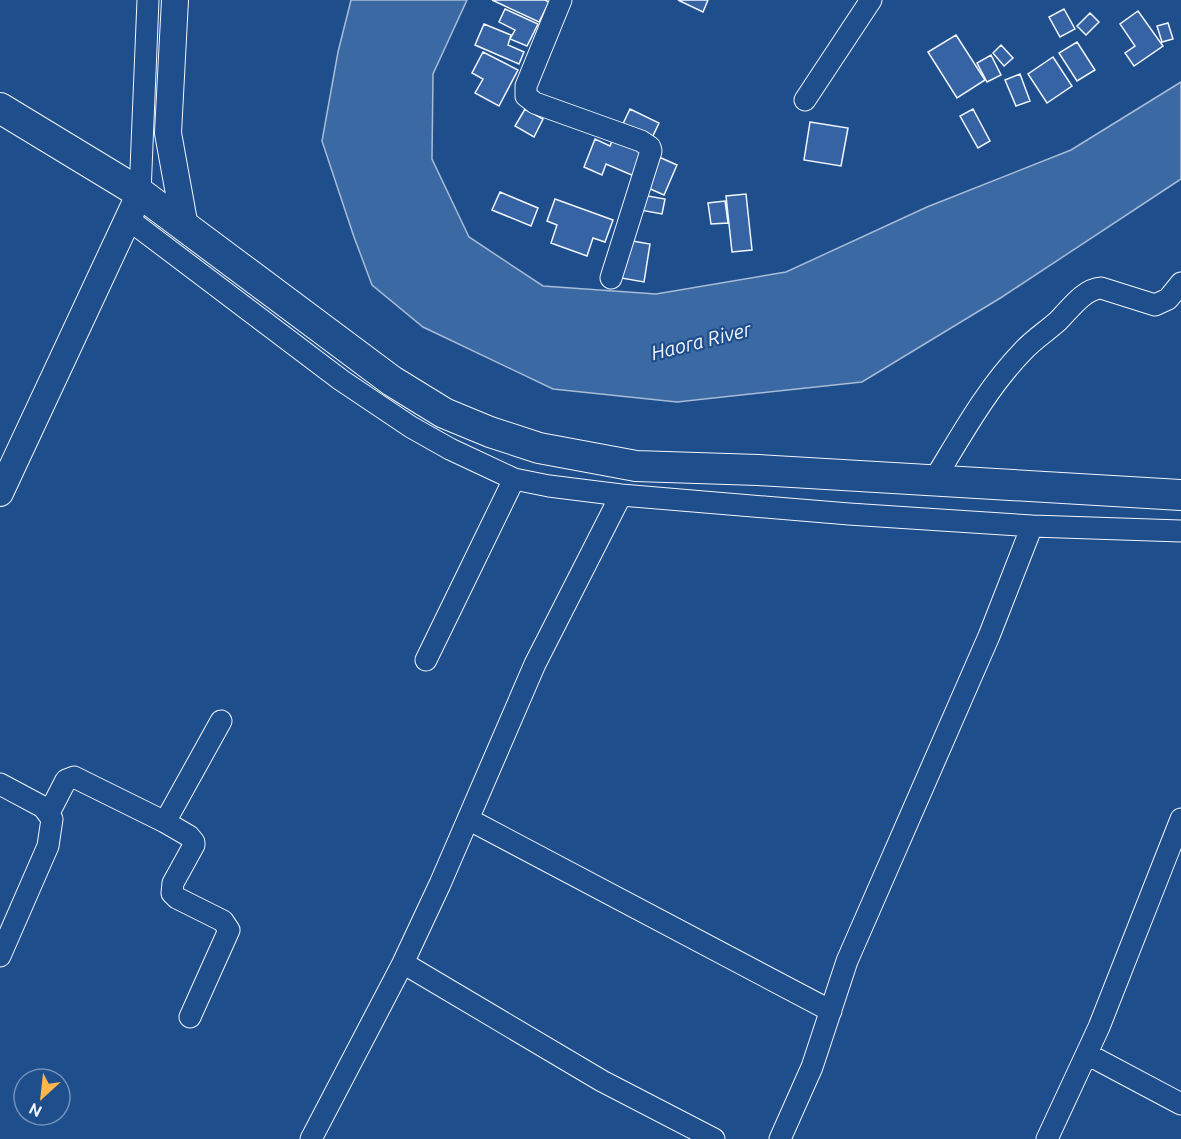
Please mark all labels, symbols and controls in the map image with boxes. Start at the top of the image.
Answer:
water label: Haora River [648,317,755,364]
north arrow [12,1067,72,1127]
text: N [26,1100,45,1121]

